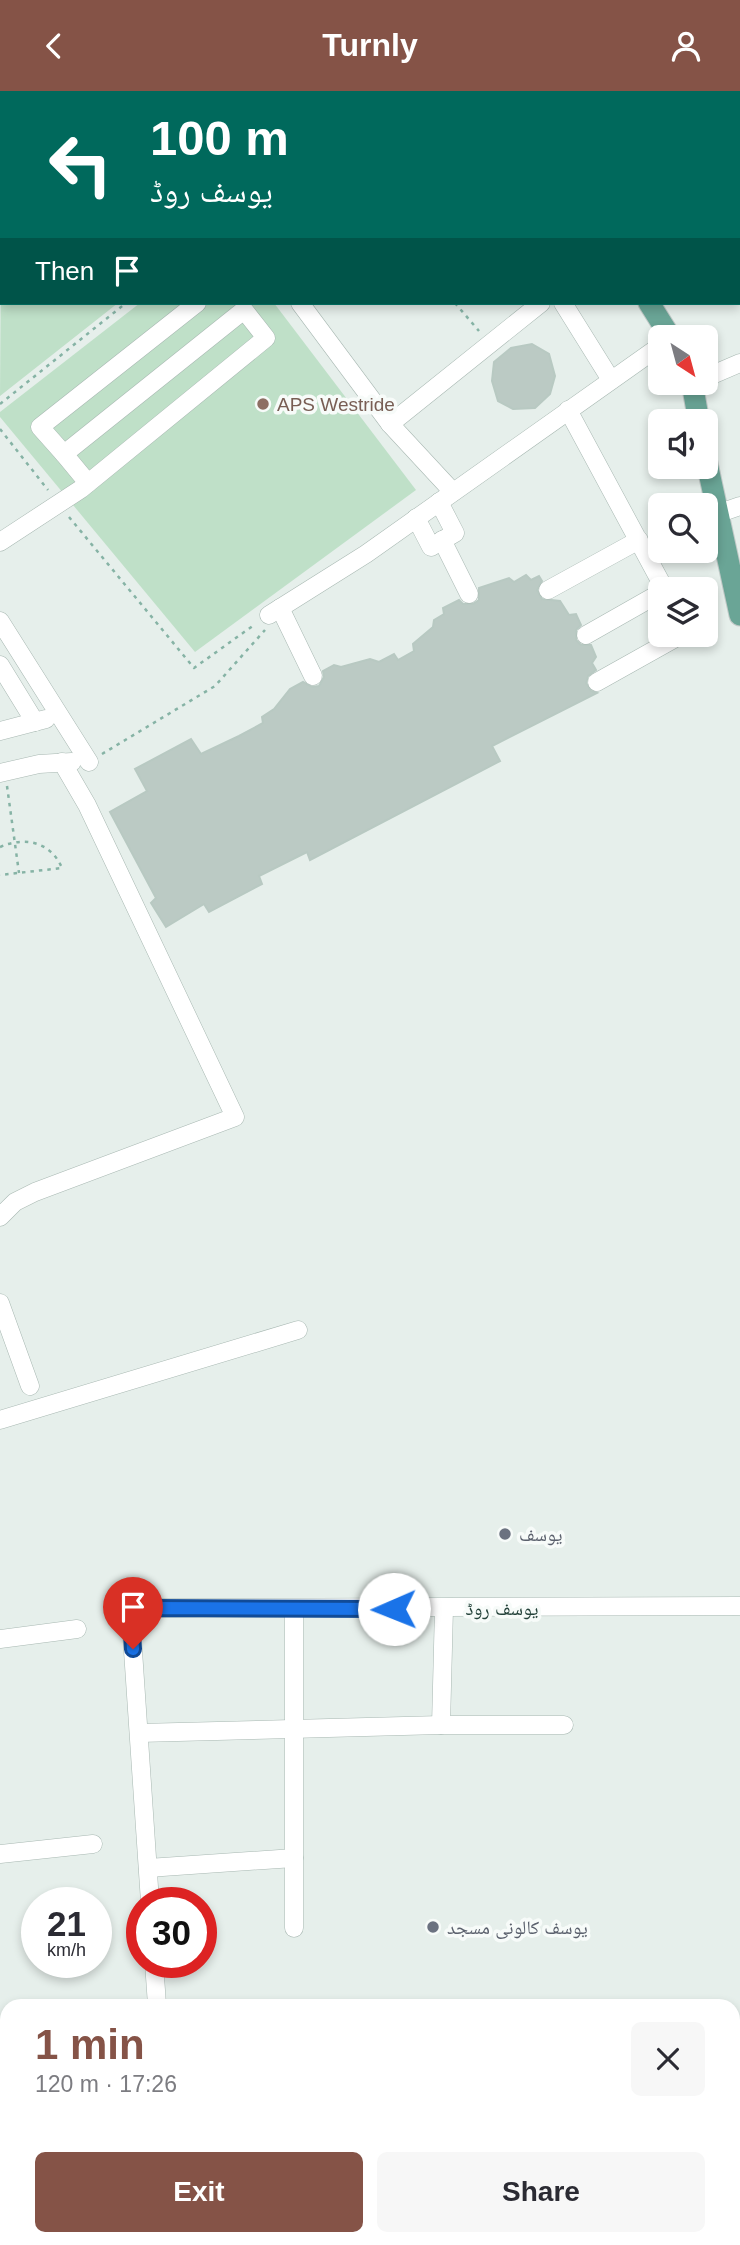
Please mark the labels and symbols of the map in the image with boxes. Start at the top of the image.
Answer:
north arrow [648,325,718,395]
place label: APS Westride [277,394,395,415]
marker: APS Westride [255,396,271,412]
place label: یوسف [519,1524,563,1546]
marker: یوسف [497,1526,513,1542]
position arrow [357,1572,431,1646]
pin [103,1577,163,1649]
street label: یوسف روڈ [466,1598,538,1620]
speed limit sign: 30 [126,1887,217,1978]
place label: یوسف کالونی مسجد [447,1917,588,1939]
marker: یوسف کالونی مسجد [425,1919,441,1935]

